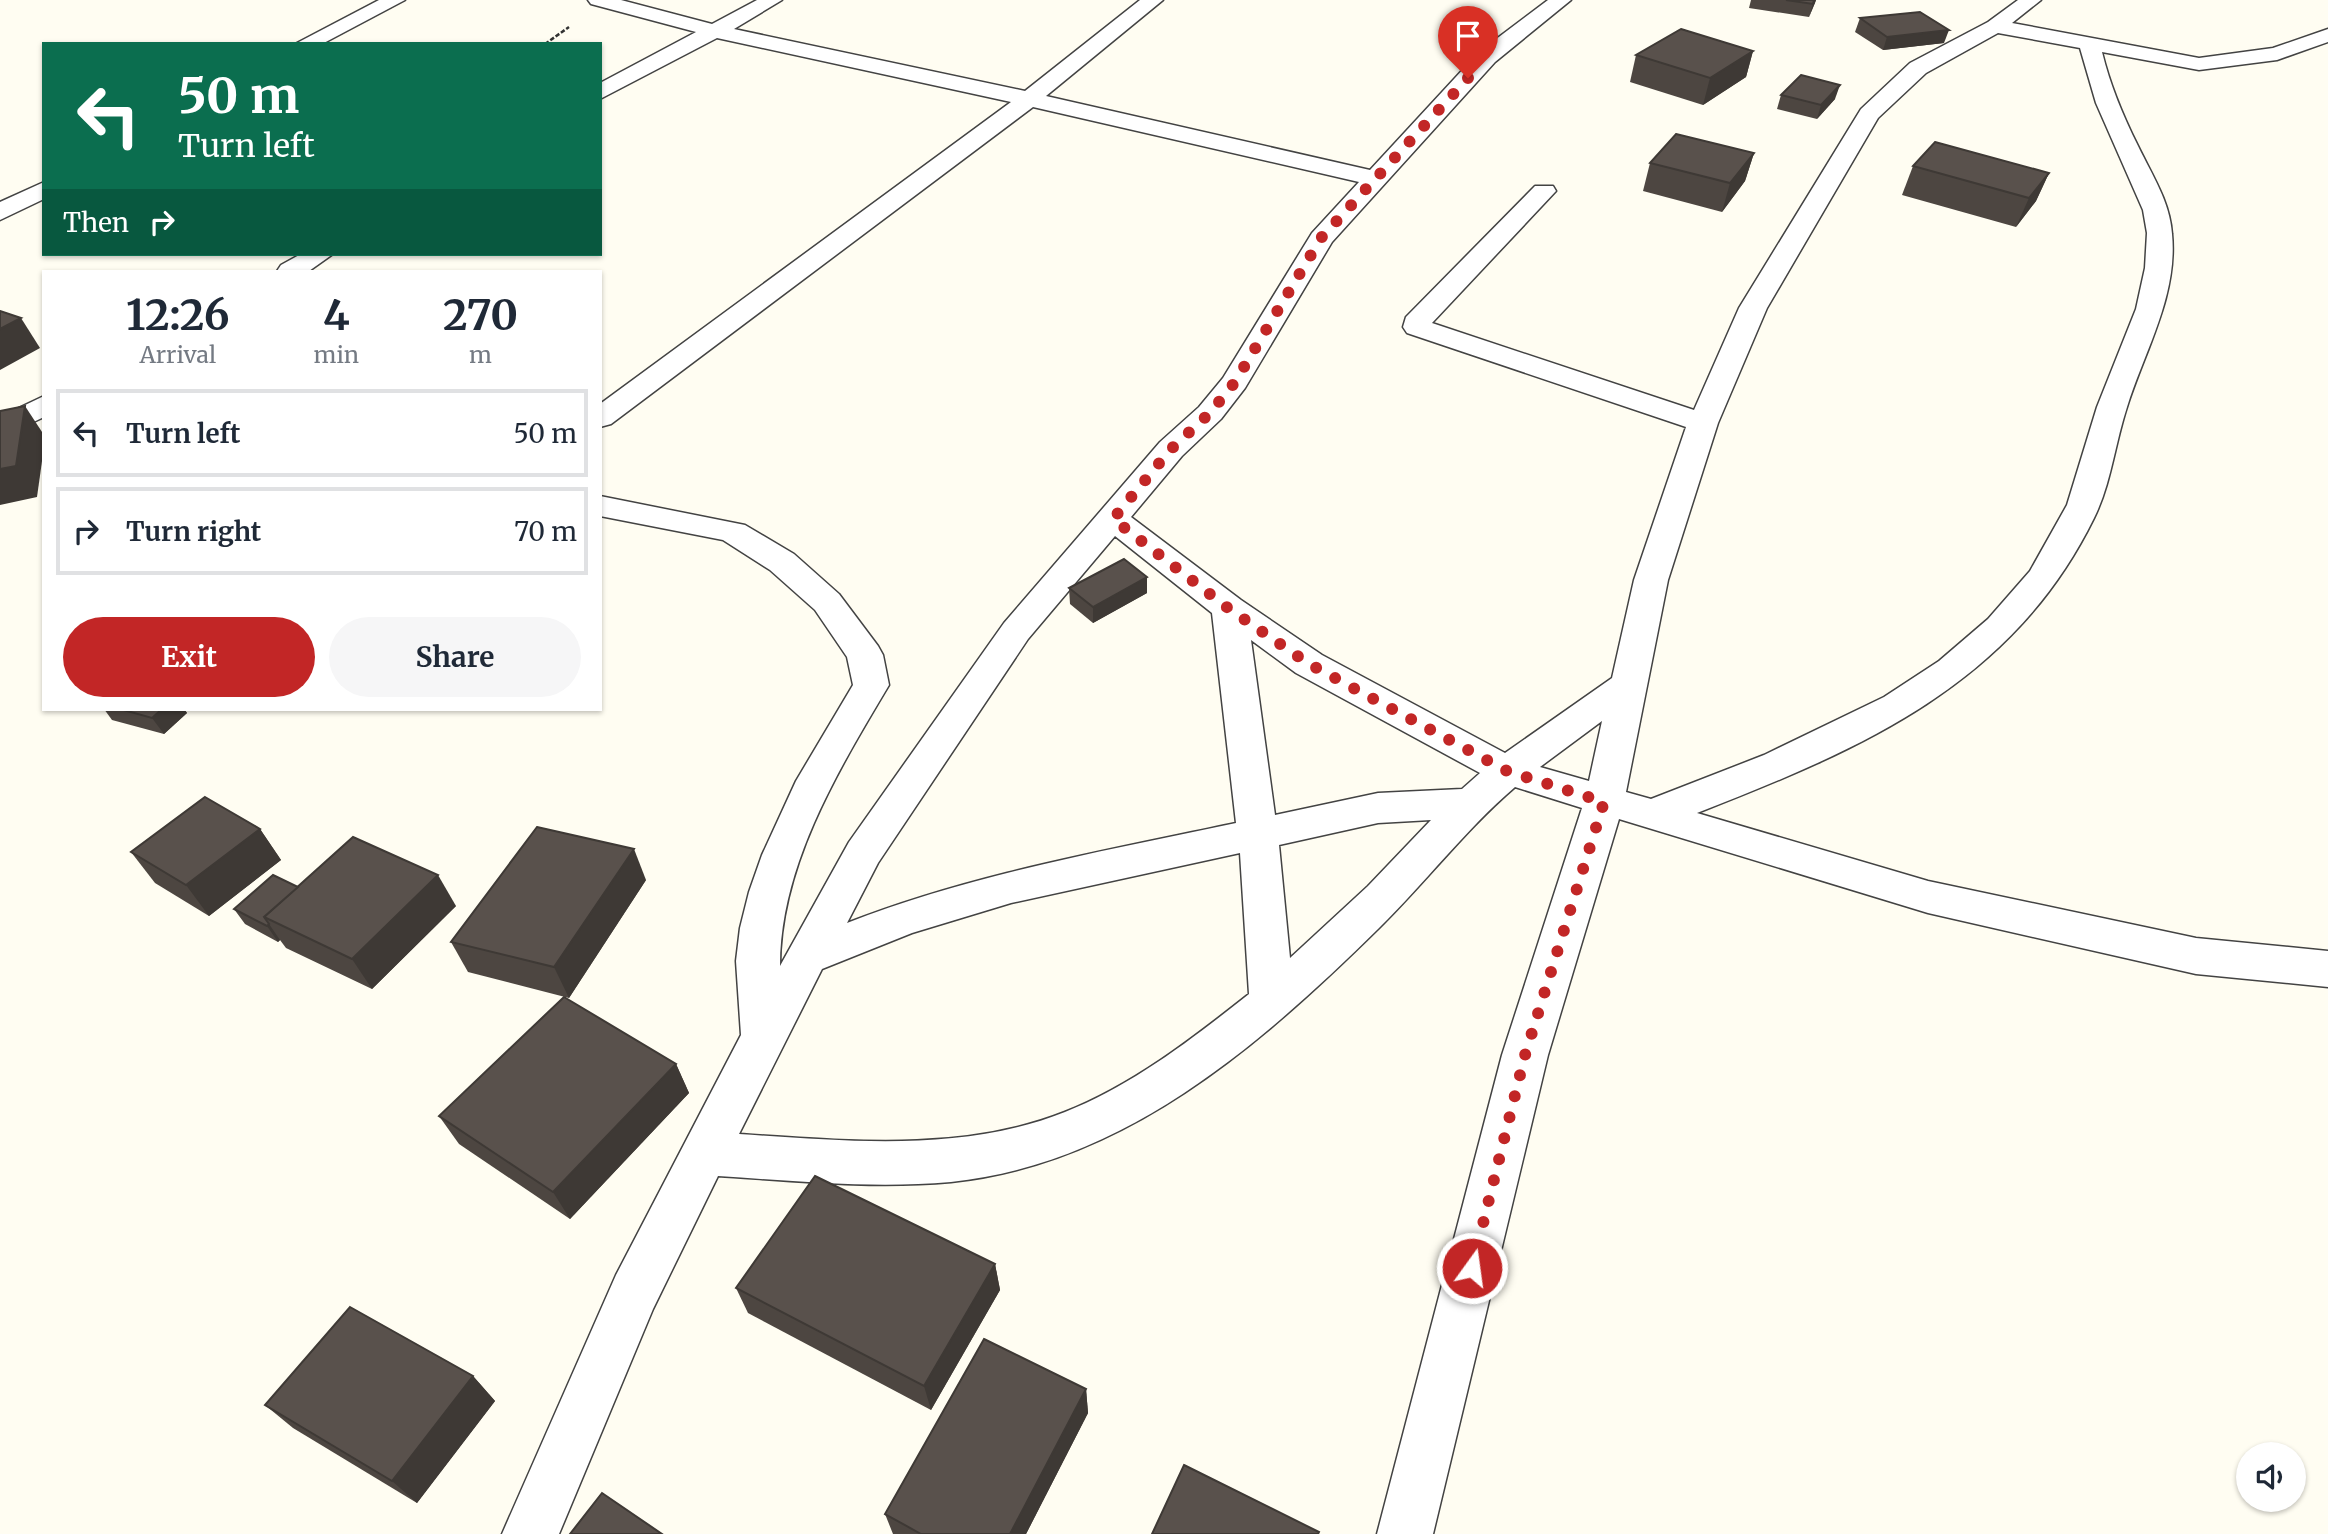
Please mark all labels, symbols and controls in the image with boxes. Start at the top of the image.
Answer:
pin [1438,6,1498,78]
icon: arrive [1449,17,1487,55]
text: 50 m [178,65,299,126]
icon: left [63,70,154,161]
text: Turn left [178,126,315,166]
icon: right [143,203,181,241]
text: Then [63,206,129,239]
text: 12:26 [126,289,230,341]
text: 4 [323,289,350,341]
text: 270 [443,289,518,341]
text: Arrival [139,340,216,369]
text: min [314,340,359,369]
text: m [469,340,492,369]
icon: left [67,414,105,452]
text: Turn left [126,417,240,450]
text: 50 m [513,417,577,450]
icon: right [67,512,105,550]
text: Turn right [126,515,261,548]
text: 70 m [514,515,577,548]
button: Exit [63,617,315,697]
button: Share [329,617,581,697]
position arrow [1435,1231,1509,1305]
map controls [2236,1442,2306,1512]
button: sound [2236,1442,2306,1512]

